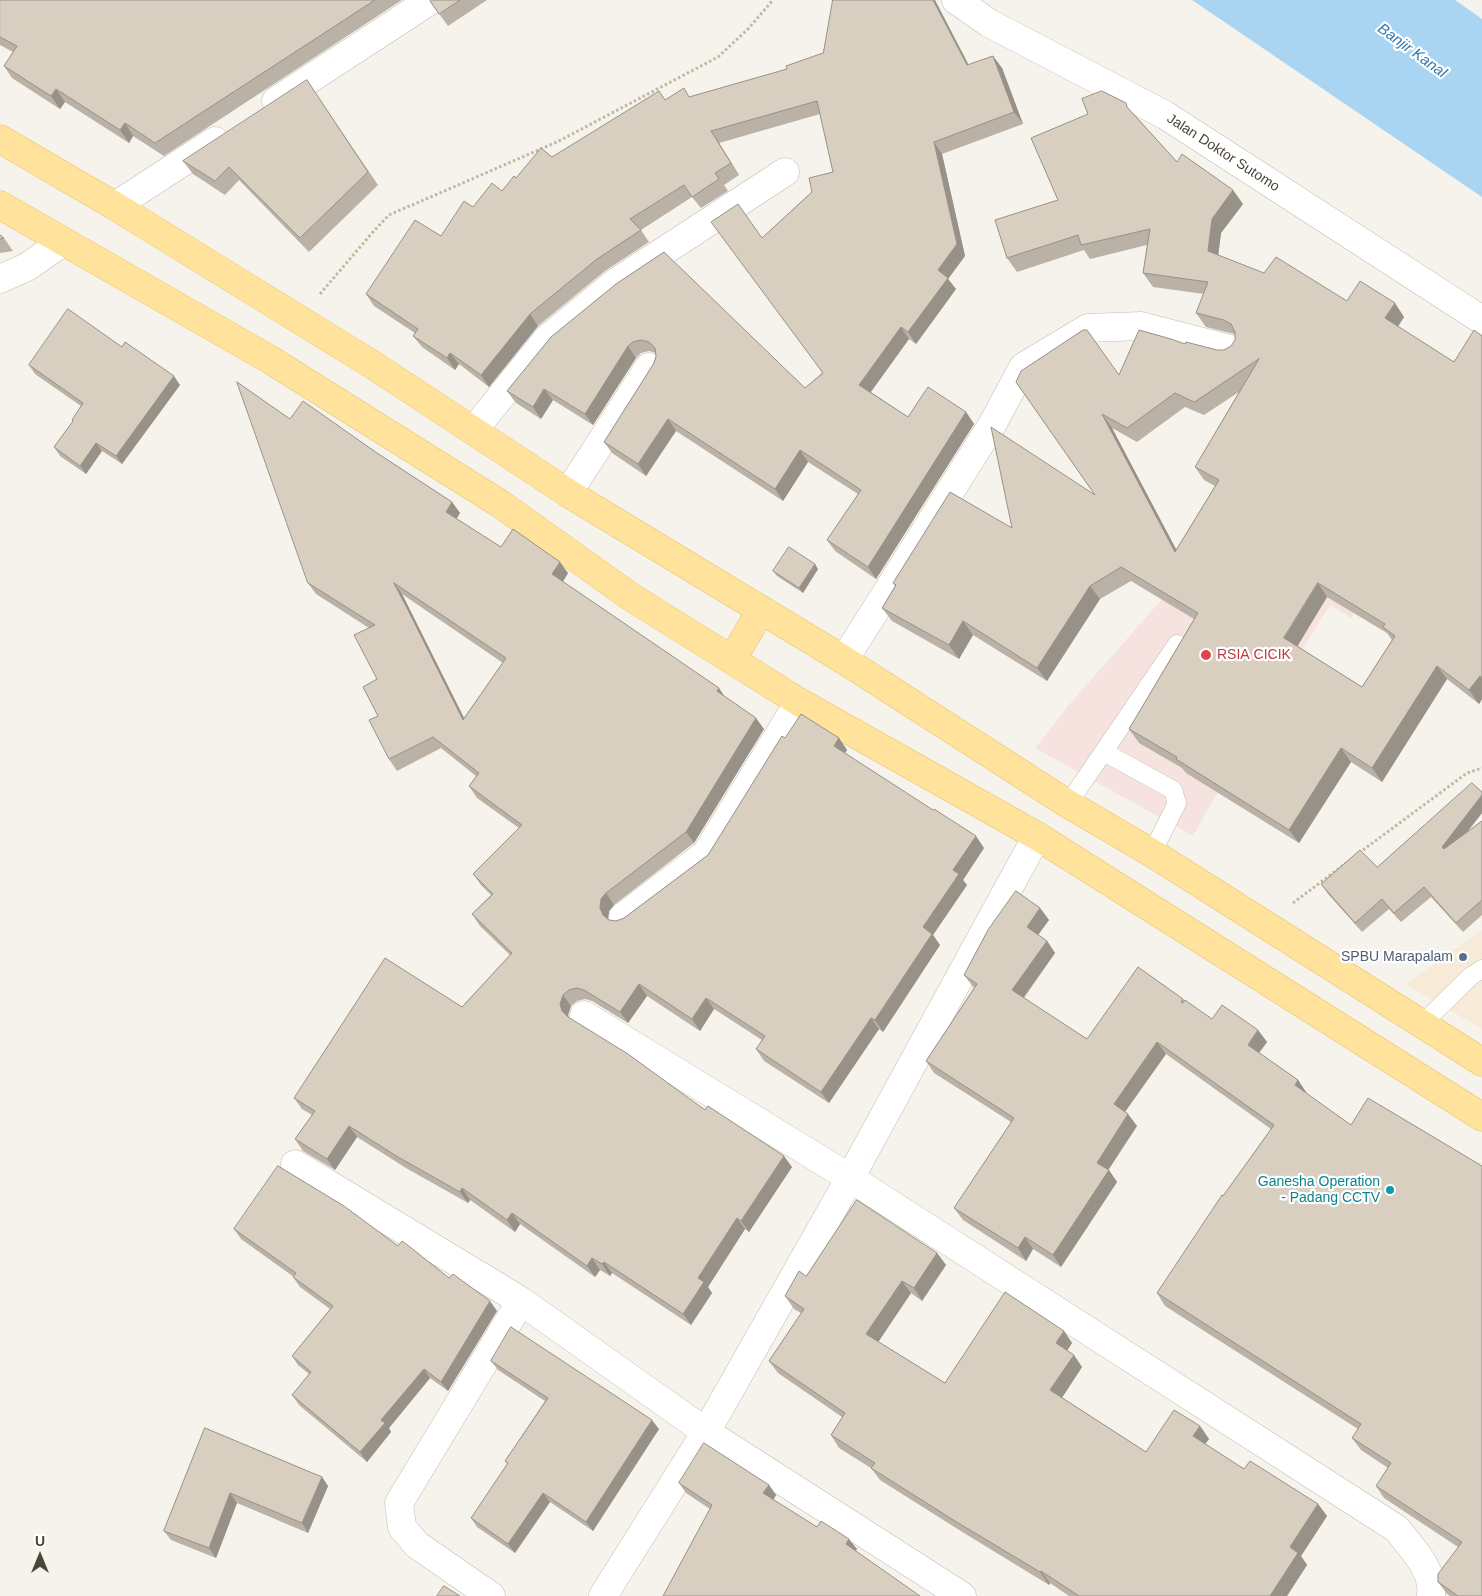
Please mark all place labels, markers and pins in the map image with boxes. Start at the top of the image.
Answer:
place label: RSIA CICIK [1217,647,1291,663]
marker: RSIA CICIK [1199,648,1213,662]
place label: SPBU Marapalam [1341,949,1453,965]
marker: SPBU Marapalam [1457,951,1469,963]
place label: Ganesha Operation - Padang CCTV [1258,1174,1380,1206]
marker: Ganesha Operation - Padang CCTV [1384,1184,1396,1196]

